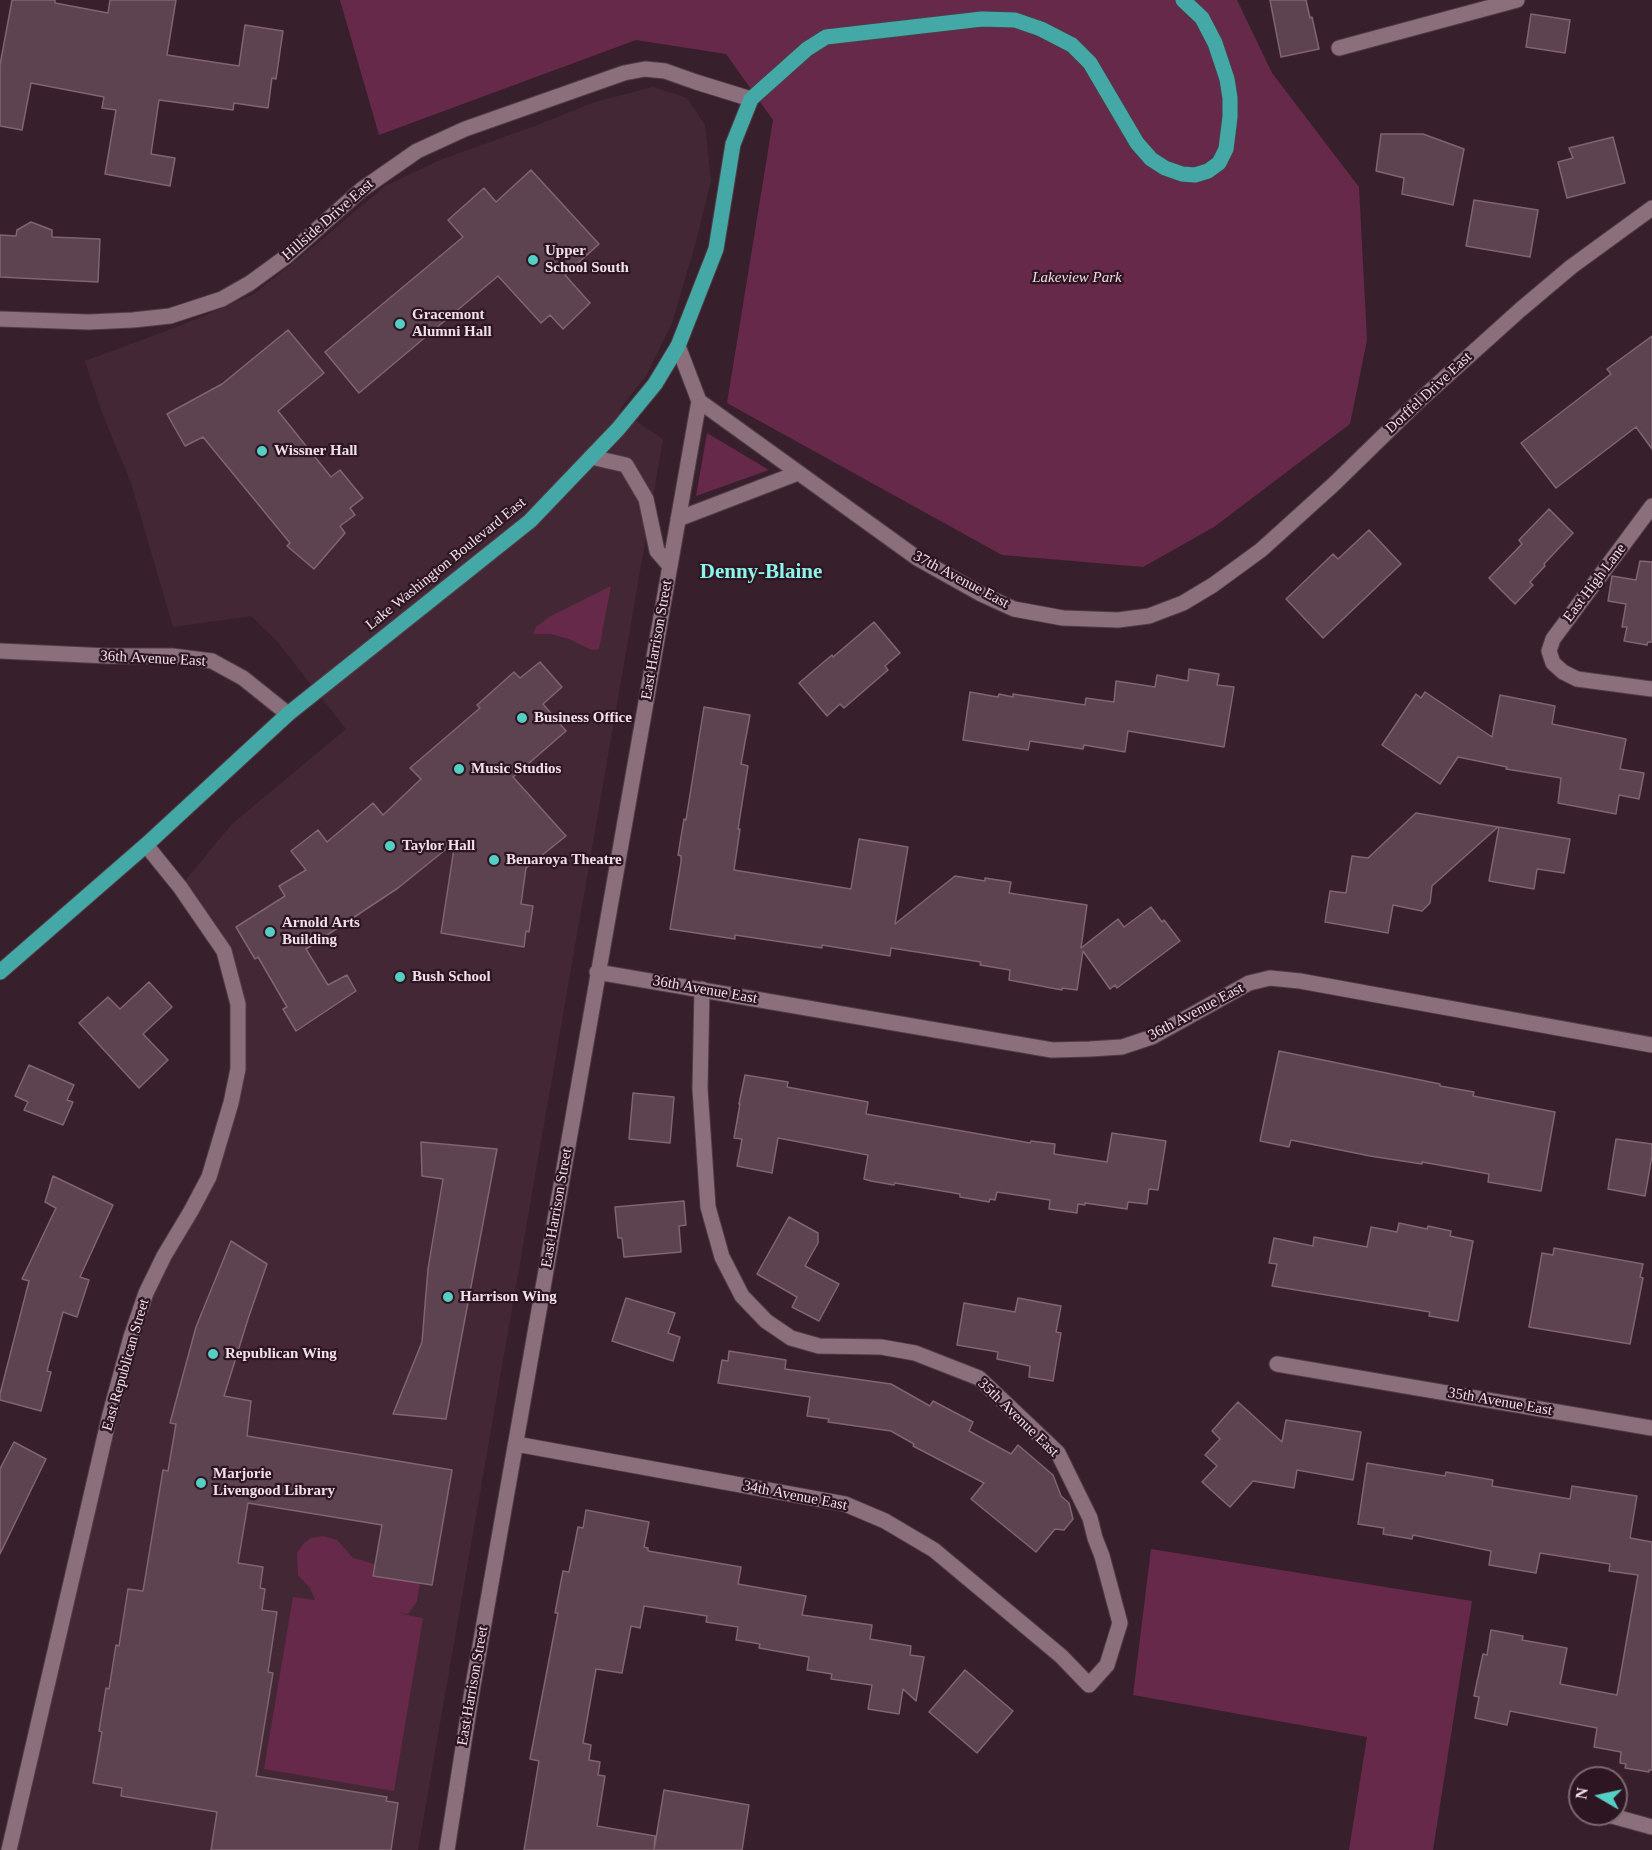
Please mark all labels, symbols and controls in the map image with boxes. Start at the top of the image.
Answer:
street label: Hillside Drive East [279,175,377,265]
place label: Upper School South [545,242,629,277]
marker: Upper School South [526,253,540,267]
park label: Lakeview Park [1032,269,1122,287]
place label: Gracemont Alumni Hall [412,306,492,341]
marker: Gracemont Alumni Hall [393,317,407,331]
street label: Dorffel Drive East [1382,348,1476,438]
place label: Wissner Hall [274,442,357,460]
marker: Wissner Hall [255,444,269,458]
street label: Lake Washington Boulevard East [362,494,530,634]
street label: East High Lane [1560,540,1630,626]
street label: 37th Avenue East [910,547,1012,613]
district label: Denny-Blaine [700,560,822,586]
street label: East Harrison Street [638,579,676,701]
street label: 36th Avenue East [100,647,206,671]
place label: Business Office [534,709,632,727]
marker: Business Office [515,711,529,725]
place label: Music Studios [471,760,561,778]
marker: Music Studios [452,762,466,776]
place label: Taylor Hall [402,837,475,855]
marker: Taylor Hall [383,839,397,853]
place label: Benaroya Theatre [506,851,622,869]
marker: Benaroya Theatre [487,853,501,867]
place label: Arnold Arts Building [282,914,360,949]
marker: Arnold Arts Building [263,925,277,939]
place label: Bush School [412,968,491,986]
marker: Bush School [393,970,407,984]
street label: 36th Avenue East [651,972,759,1008]
street label: 36th Avenue East [1145,979,1247,1045]
street label: East Harrison Street [538,1147,576,1269]
place label: Harrison Wing [460,1288,557,1306]
marker: Harrison Wing [441,1290,455,1304]
street label: East Republican Street [99,1297,153,1433]
place label: Republican Wing [225,1345,337,1363]
marker: Republican Wing [206,1347,220,1361]
street label: 35th Avenue East [974,1375,1062,1461]
street label: 35th Avenue East [1446,1384,1554,1420]
place label: Marjorie Livengood Library [213,1465,335,1500]
marker: Marjorie Livengood Library [194,1476,208,1490]
street label: 34th Avenue East [741,1477,849,1515]
street label: East Harrison Street [454,1625,492,1747]
north arrow [1568,1766,1628,1826]
text: N [1572,1786,1591,1800]

